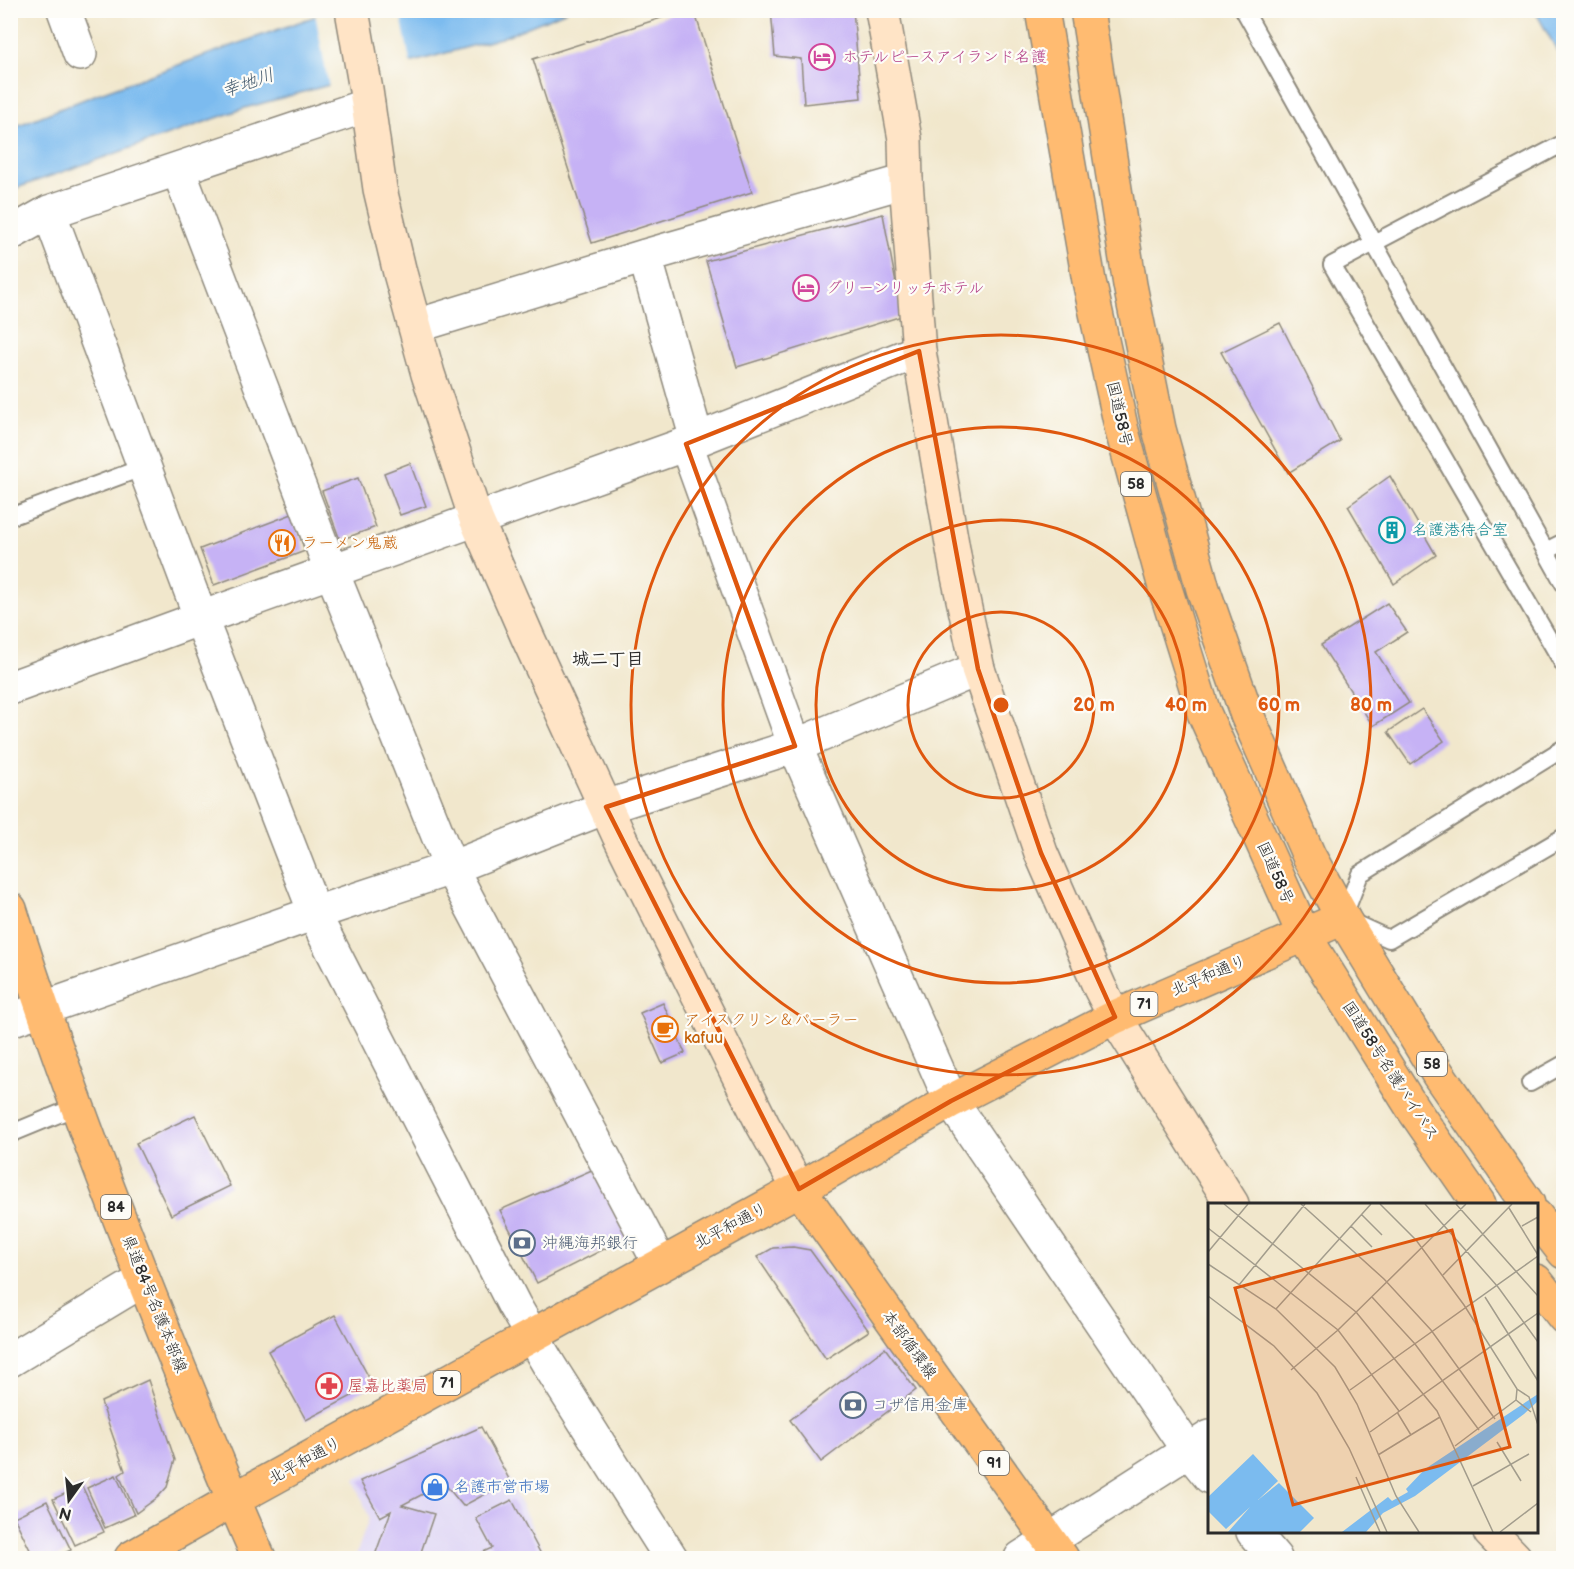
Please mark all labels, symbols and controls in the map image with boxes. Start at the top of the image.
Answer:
hotel icon: ホテルピースアイランド名護 [807,42,837,72]
place label: ホテルピースアイランド名護 [842,48,1047,67]
water label: 幸地川 [219,64,277,102]
hotel icon: グリーンリッチホテル [791,273,821,303]
place label: グリーンリッチホテル [826,279,984,298]
street label: 国道58号 [1102,379,1136,449]
road number: 58 [1121,472,1151,496]
building icon: 名護港待合室 [1377,515,1407,545]
place label: 名護港待合室 [1412,521,1508,540]
restaurant icon: ラーメン鬼蔵 [267,528,297,558]
place label: ラーメン鬼蔵 [302,534,398,553]
district label: 城二丁目 [572,649,644,670]
centre of rings [991,695,1011,715]
text: 20 m [1073,695,1115,716]
text: 40 m [1165,695,1207,716]
text: 60 m [1258,695,1300,716]
text: 80 m [1350,695,1392,716]
street label: 国道58号 [1253,839,1297,907]
street label: 北平和通り [1168,952,1250,1000]
road number: 71 [1130,992,1158,1016]
street label: 国道58号名護バイパス [1338,998,1442,1144]
place label: アイスクリン＆パーラー kafuu [684,1011,858,1048]
cafe icon: アイスクリン＆パーラー kafuu [650,1014,680,1044]
road number: 58 [1417,1052,1447,1076]
road number: 84 [101,1195,131,1219]
street label: 北平和通り [691,1199,771,1253]
inset map [1208,1203,1538,1533]
bank icon: 沖縄海邦銀行 [507,1228,537,1258]
street label: 県道84号名護本部線 [118,1232,190,1376]
place label: 沖縄海邦銀行 [542,1234,638,1253]
street label: 本部循環線 [878,1307,940,1383]
pharmacy icon: 屋嘉比薬局 [314,1371,344,1401]
road number: 71 [434,1371,460,1395]
place label: 屋嘉比薬局 [348,1377,428,1396]
bank icon: コザ信用金庫 [838,1390,868,1420]
place label: コザ信用金庫 [872,1396,968,1415]
street label: 北平和通り [265,1433,345,1489]
road number: 91 [979,1451,1009,1475]
north arrow [39,1470,99,1530]
shop icon: 名護市営市場 [420,1472,450,1502]
place label: 名護市営市場 [454,1478,550,1497]
text: N [57,1502,74,1524]

